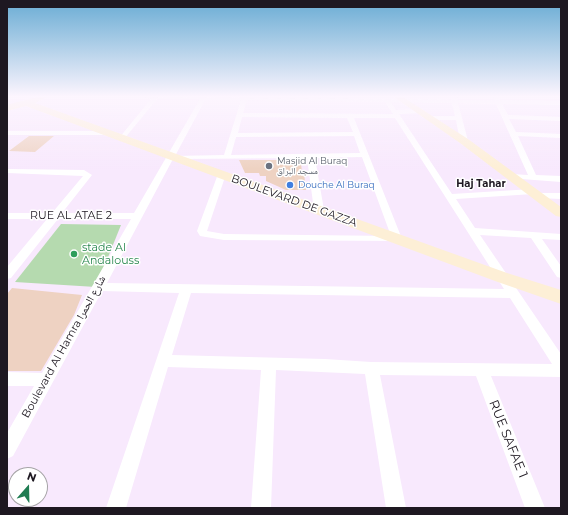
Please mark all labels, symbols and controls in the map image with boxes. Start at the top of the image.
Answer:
place label: Masjid Al Buraq مسجد البراق [277,156,347,177]
marker: Masjid Al Buraq مسجد البراق [264,161,274,171]
street label: BOULEVARD DE GAZZA [229,172,359,230]
district label: Haj Tahar [456,178,506,190]
marker: Douche Al Buraq [285,180,295,190]
place label: Douche Al Buraq [298,180,375,190]
street label: RUE AL ATAE 2 [30,209,112,223]
place label: stade Al Andalouss [82,241,139,267]
marker: stade Al Andalouss [69,249,79,259]
street label: Boulevard Al Hamra شارع الحمرا [19,273,109,421]
street label: RUE SAFAE 1 [485,398,531,480]
north arrow [8,467,48,507]
text: N [25,469,38,485]

